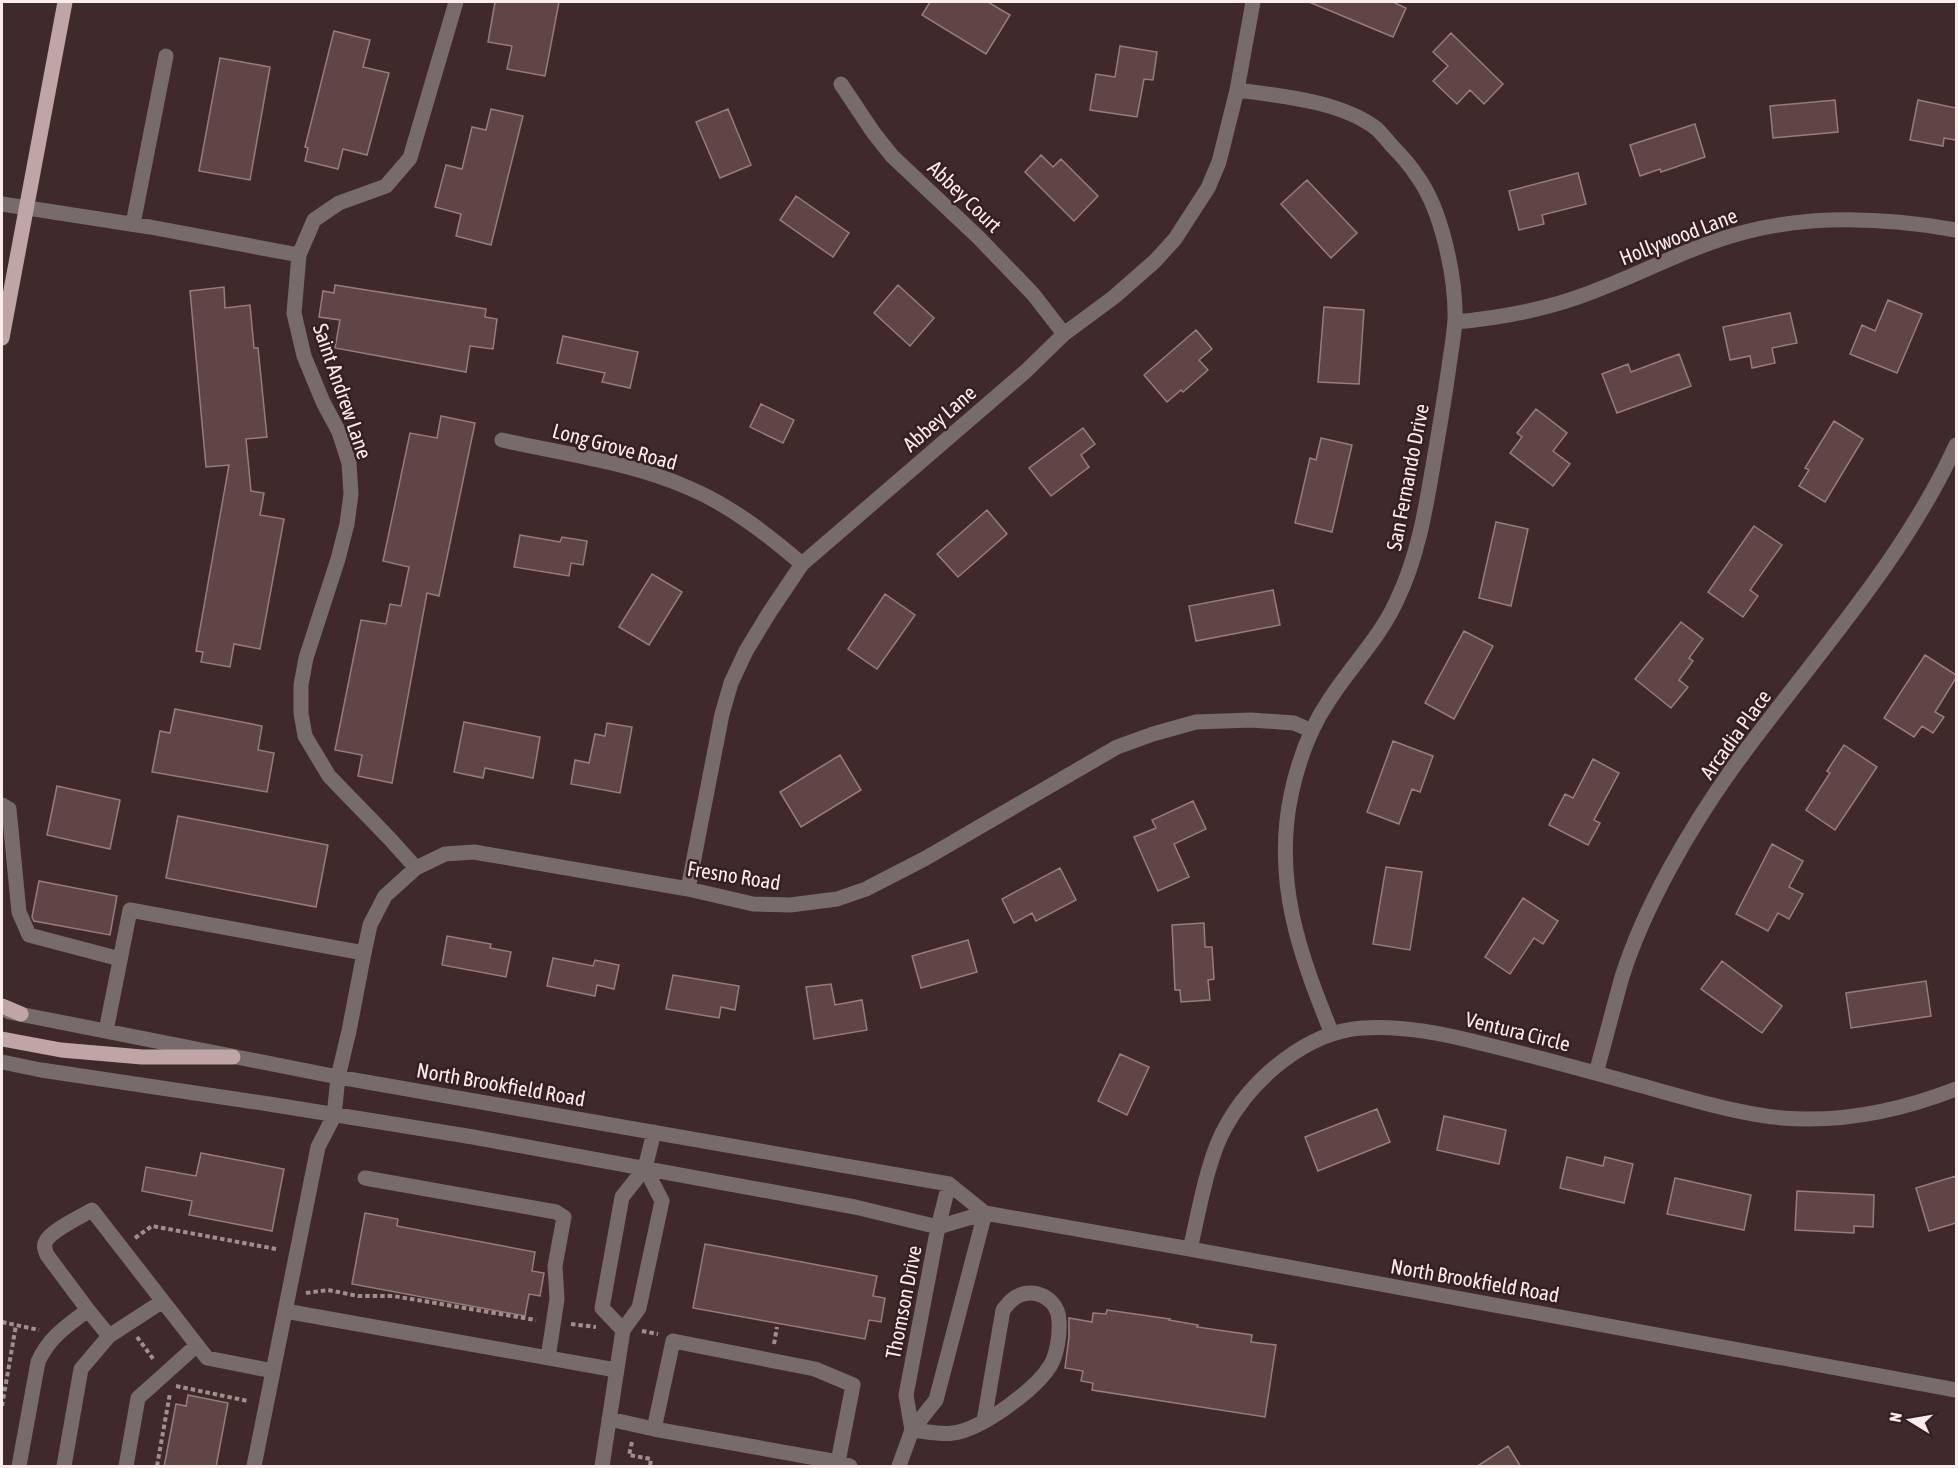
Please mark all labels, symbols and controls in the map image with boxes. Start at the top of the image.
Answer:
street label: Abbey Court [923,155,1007,237]
street label: Hollywood Lane [1616,203,1740,269]
street label: Saint Andrew Lane [309,320,377,462]
street label: Abbey Lane [898,380,980,456]
street label: San Fernando Drive [1381,402,1433,552]
street label: Long Grove Road [550,418,680,474]
street label: Arcadia Place [1695,685,1775,783]
street label: Fresno Road [686,856,782,894]
street label: Ventura Circle [1463,1006,1573,1056]
street label: North Brookfield Road [415,1057,587,1111]
street label: Thomson Drive [880,1243,926,1361]
street label: North Brookfield Road [1389,1253,1561,1307]
north arrow [1880,1390,1940,1450]
text: N [1886,1411,1905,1423]

